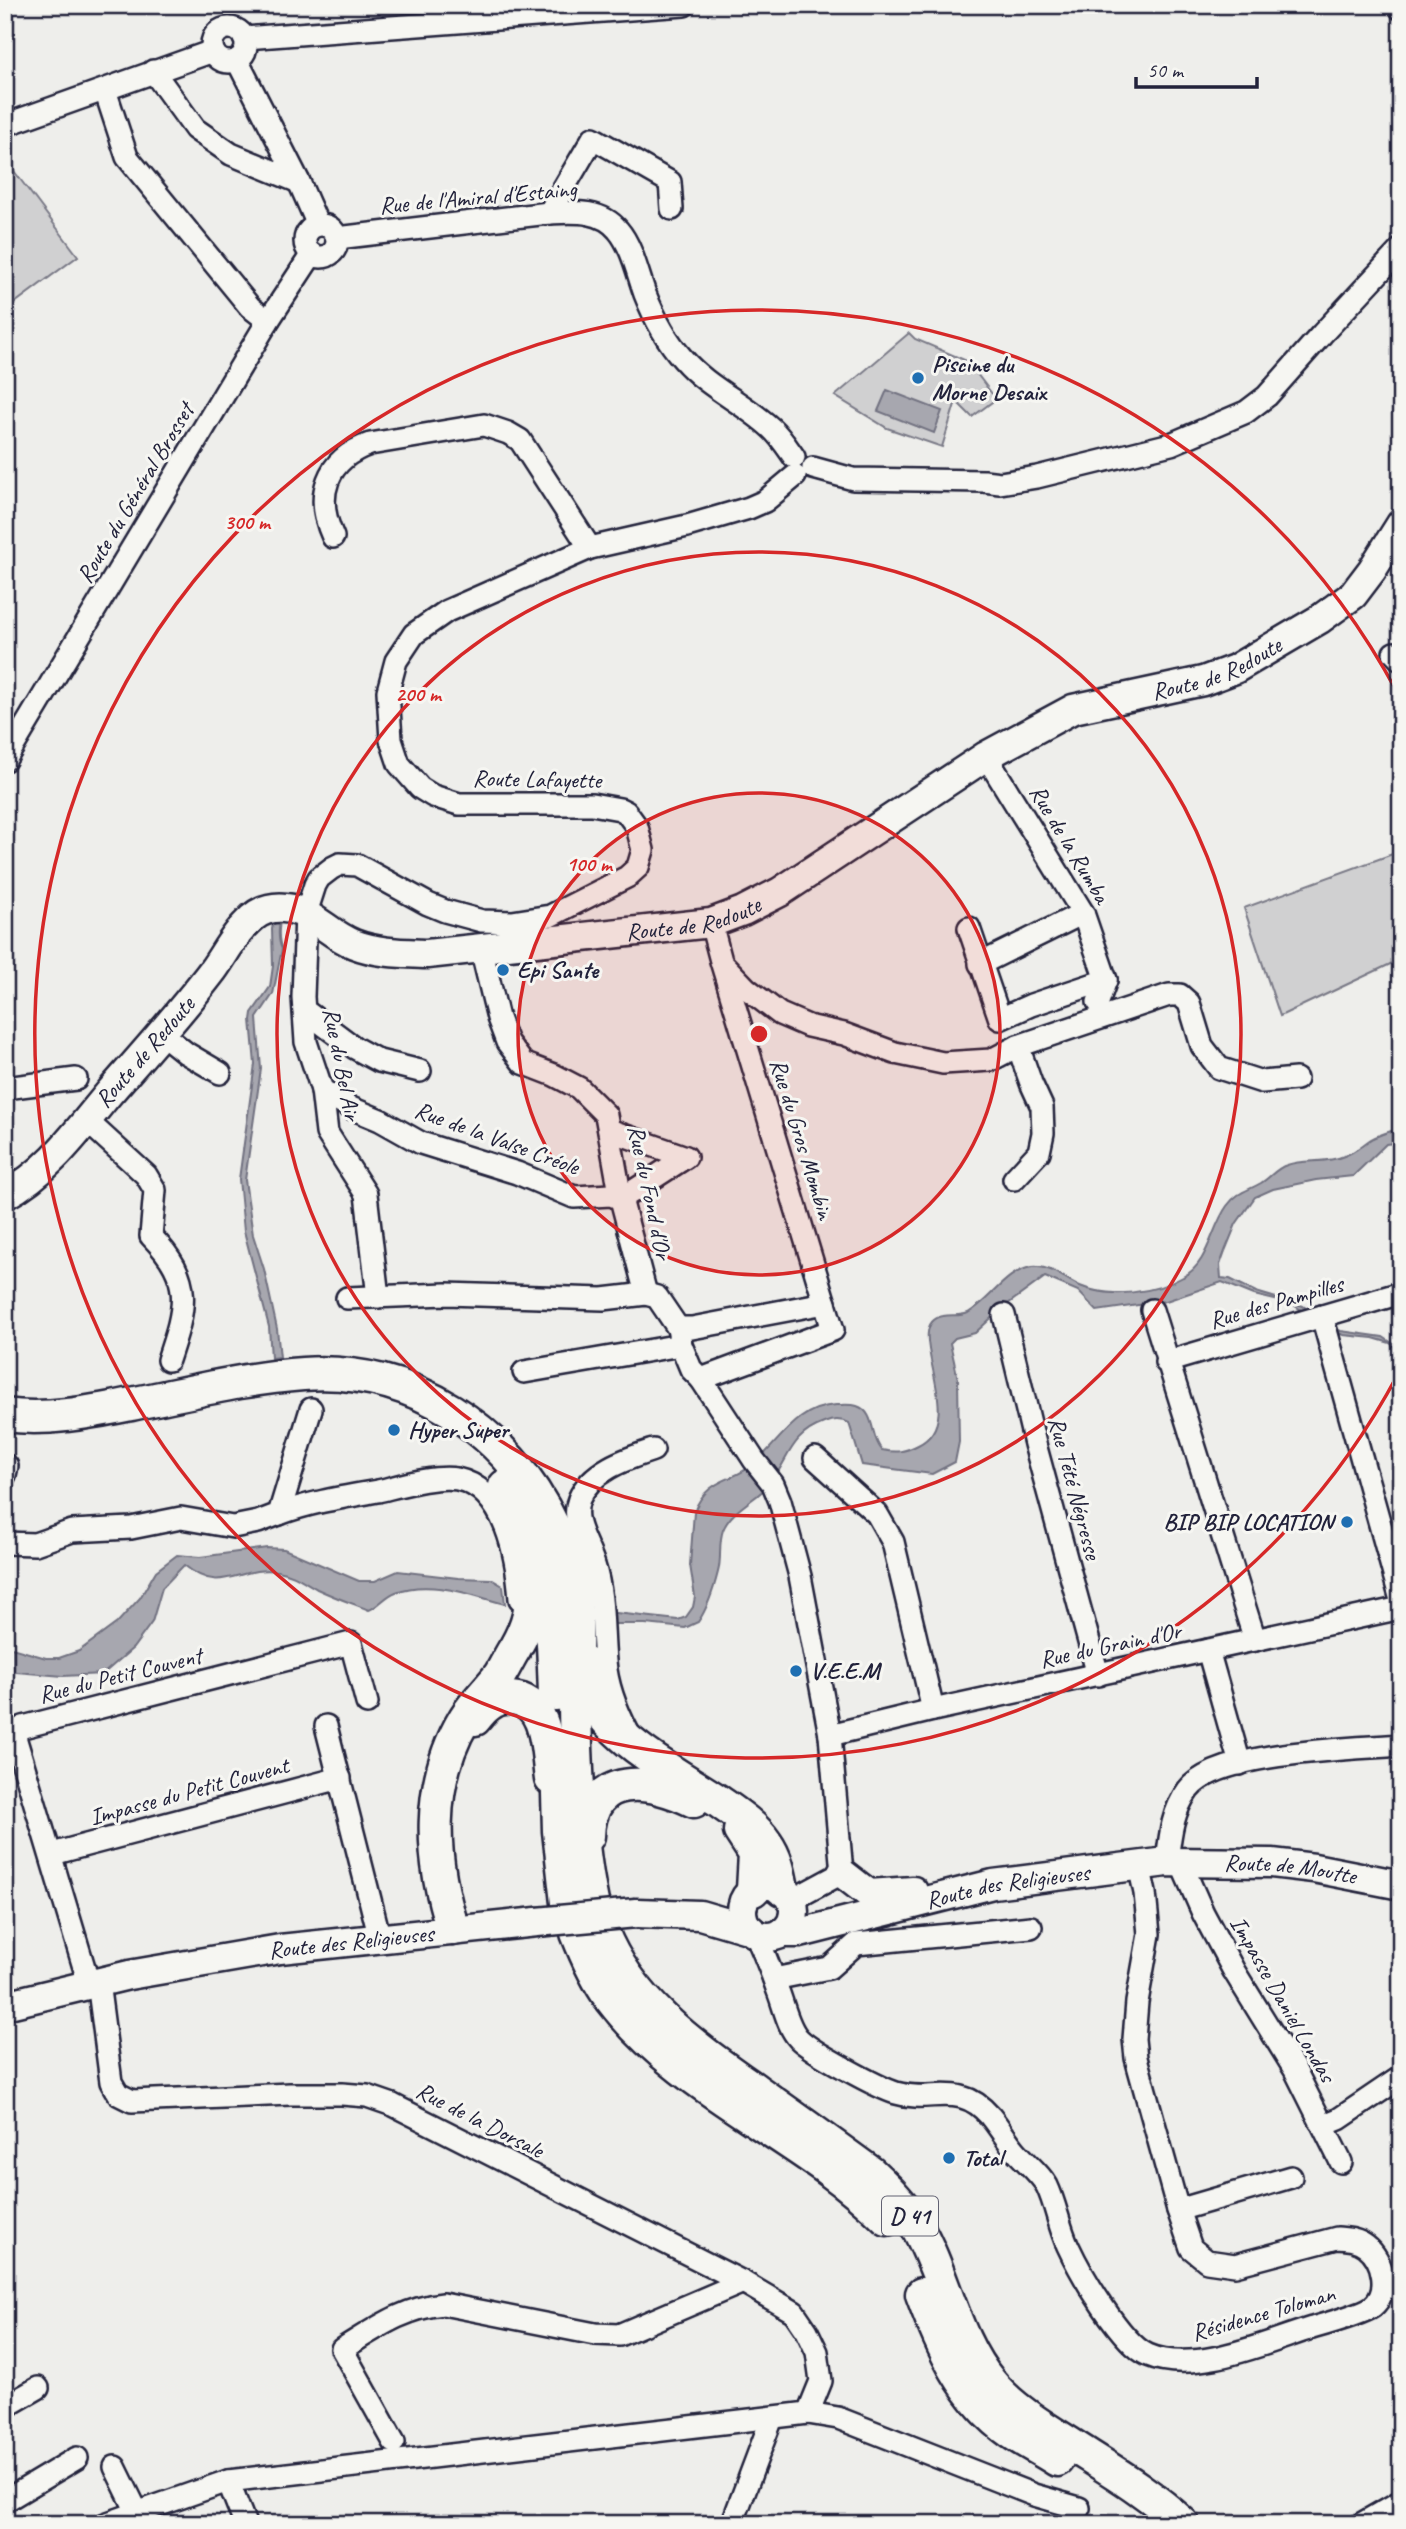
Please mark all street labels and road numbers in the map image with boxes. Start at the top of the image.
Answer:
street label: Rue de l'Amiral d'Estaing [378,173,579,221]
street label: Route du Général Brosset [70,395,202,588]
street label: Route de Redoute [1149,629,1289,707]
street label: Route Lafayette [472,763,604,795]
street label: Rue de la Rumba [1023,779,1118,911]
street label: Route de Redoute [624,889,768,947]
street label: Route de Redoute [88,989,202,1114]
street label: Rue du Bel Air [316,1005,368,1125]
street label: Rue du Gros Mombin [763,1055,841,1224]
street label: Rue de la Valse Créole [411,1094,585,1182]
street label: Rue du Fond d'Or [621,1122,679,1264]
street label: Rue des Pampilles [1206,1268,1349,1335]
street label: Rue Tété Négresse [1042,1413,1109,1565]
street label: Rue du Grain d'Or [1037,1615,1186,1675]
street label: Rue du Petit Couvent [35,1640,208,1710]
street label: Impasse du Petit Couvent [86,1749,294,1832]
street label: Route de Moutte [1224,1848,1361,1891]
street label: Route des Religieuses [922,1857,1094,1916]
street label: Impasse Daniel Londas [1223,1911,1344,2089]
street label: Route des Religieuses [266,1918,438,1966]
street label: Rue de la Dorsale [411,2075,551,2166]
road number: D 41 [882,2196,938,2236]
street label: Résidence Toloman [1188,2278,1339,2348]

